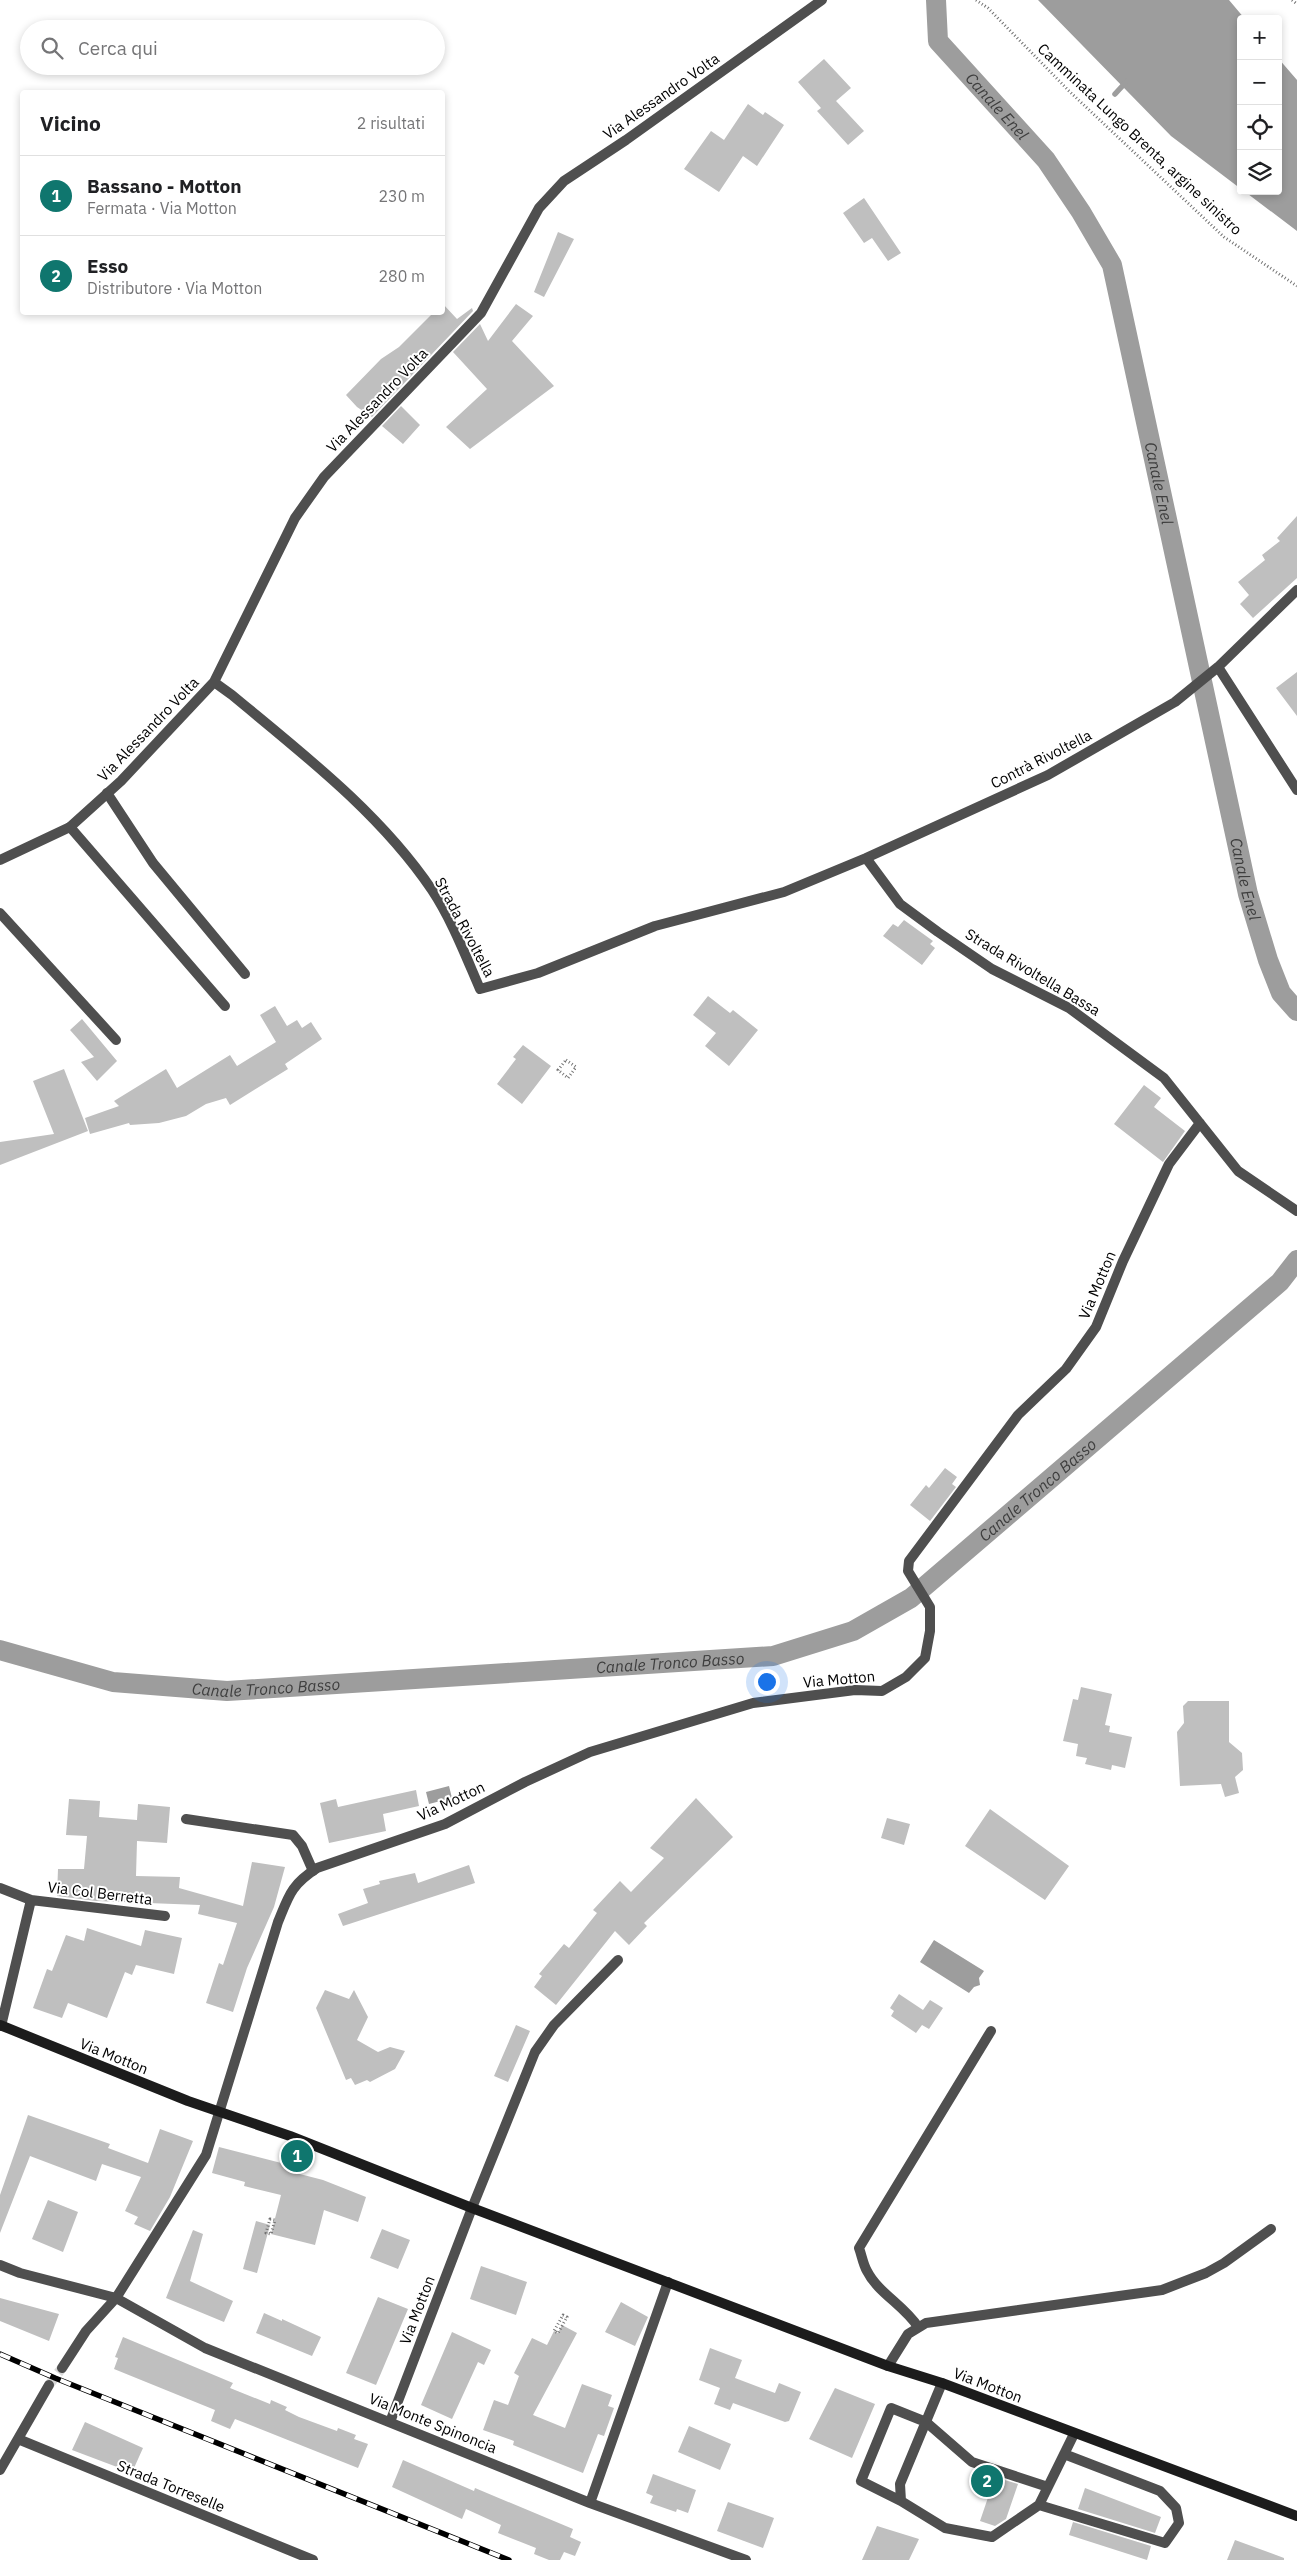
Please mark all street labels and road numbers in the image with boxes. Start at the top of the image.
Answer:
street label: Camminata Lungo Brenta, argine sinistro [1034,39,1246,239]
street label: Via Alessandro Volta [599,49,723,143]
street label: Via Alessandro Volta [322,344,432,456]
street label: Via Alessandro Volta [93,673,203,785]
street label: Contrà Rivoltella [987,725,1095,793]
street label: Strada Rivoltella [431,874,499,980]
street label: Strada Rivoltella Bassa [962,924,1104,1020]
street label: Via Motton [1074,1248,1120,1322]
street label: Via Motton [802,1666,876,1692]
street label: Via Motton [414,1777,488,1825]
street label: Via Col Berretta [47,1877,153,1909]
street label: Via Motton [77,2034,151,2078]
street label: Via Motton [395,2273,439,2347]
street label: Via Motton [951,2363,1025,2407]
street label: Via Monte Spinoncia [366,2389,500,2457]
street label: Strada Torreselle [114,2456,228,2516]

